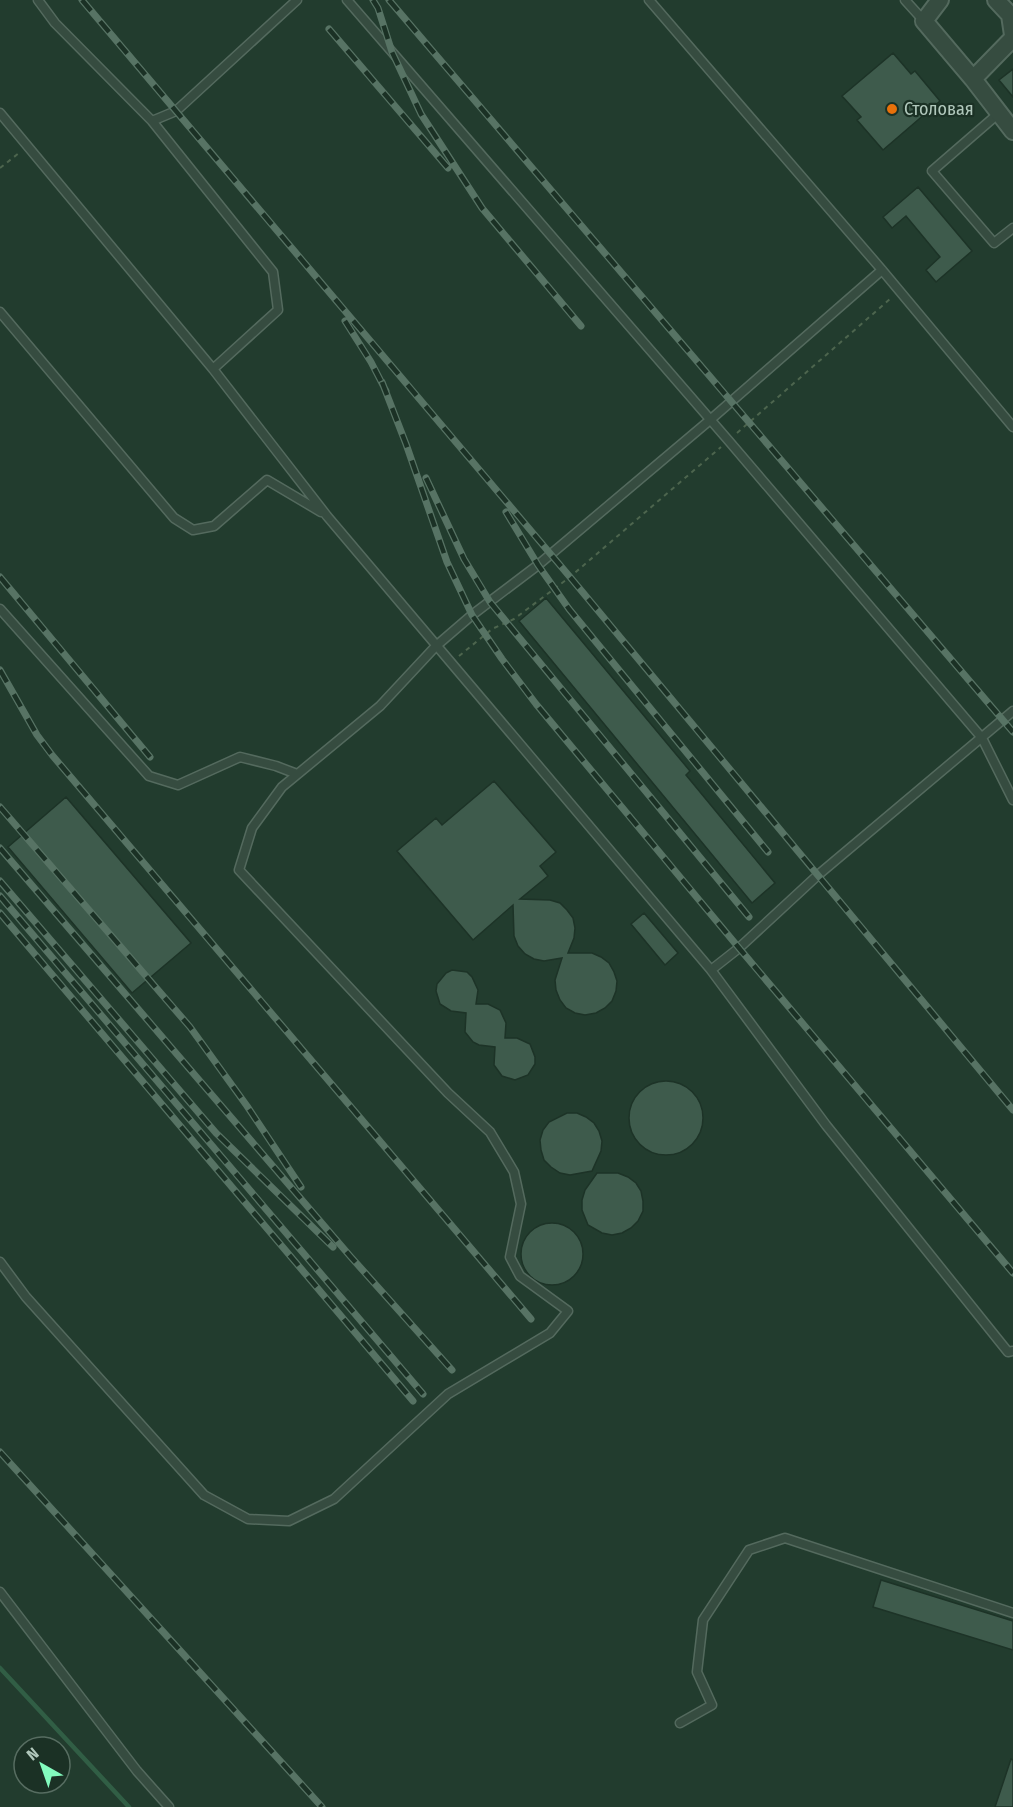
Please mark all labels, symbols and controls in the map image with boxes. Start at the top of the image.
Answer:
place label: Столовая [904,98,974,120]
marker: Столовая [885,102,899,116]
north arrow [12,1735,72,1795]
text: N [23,1744,42,1764]

